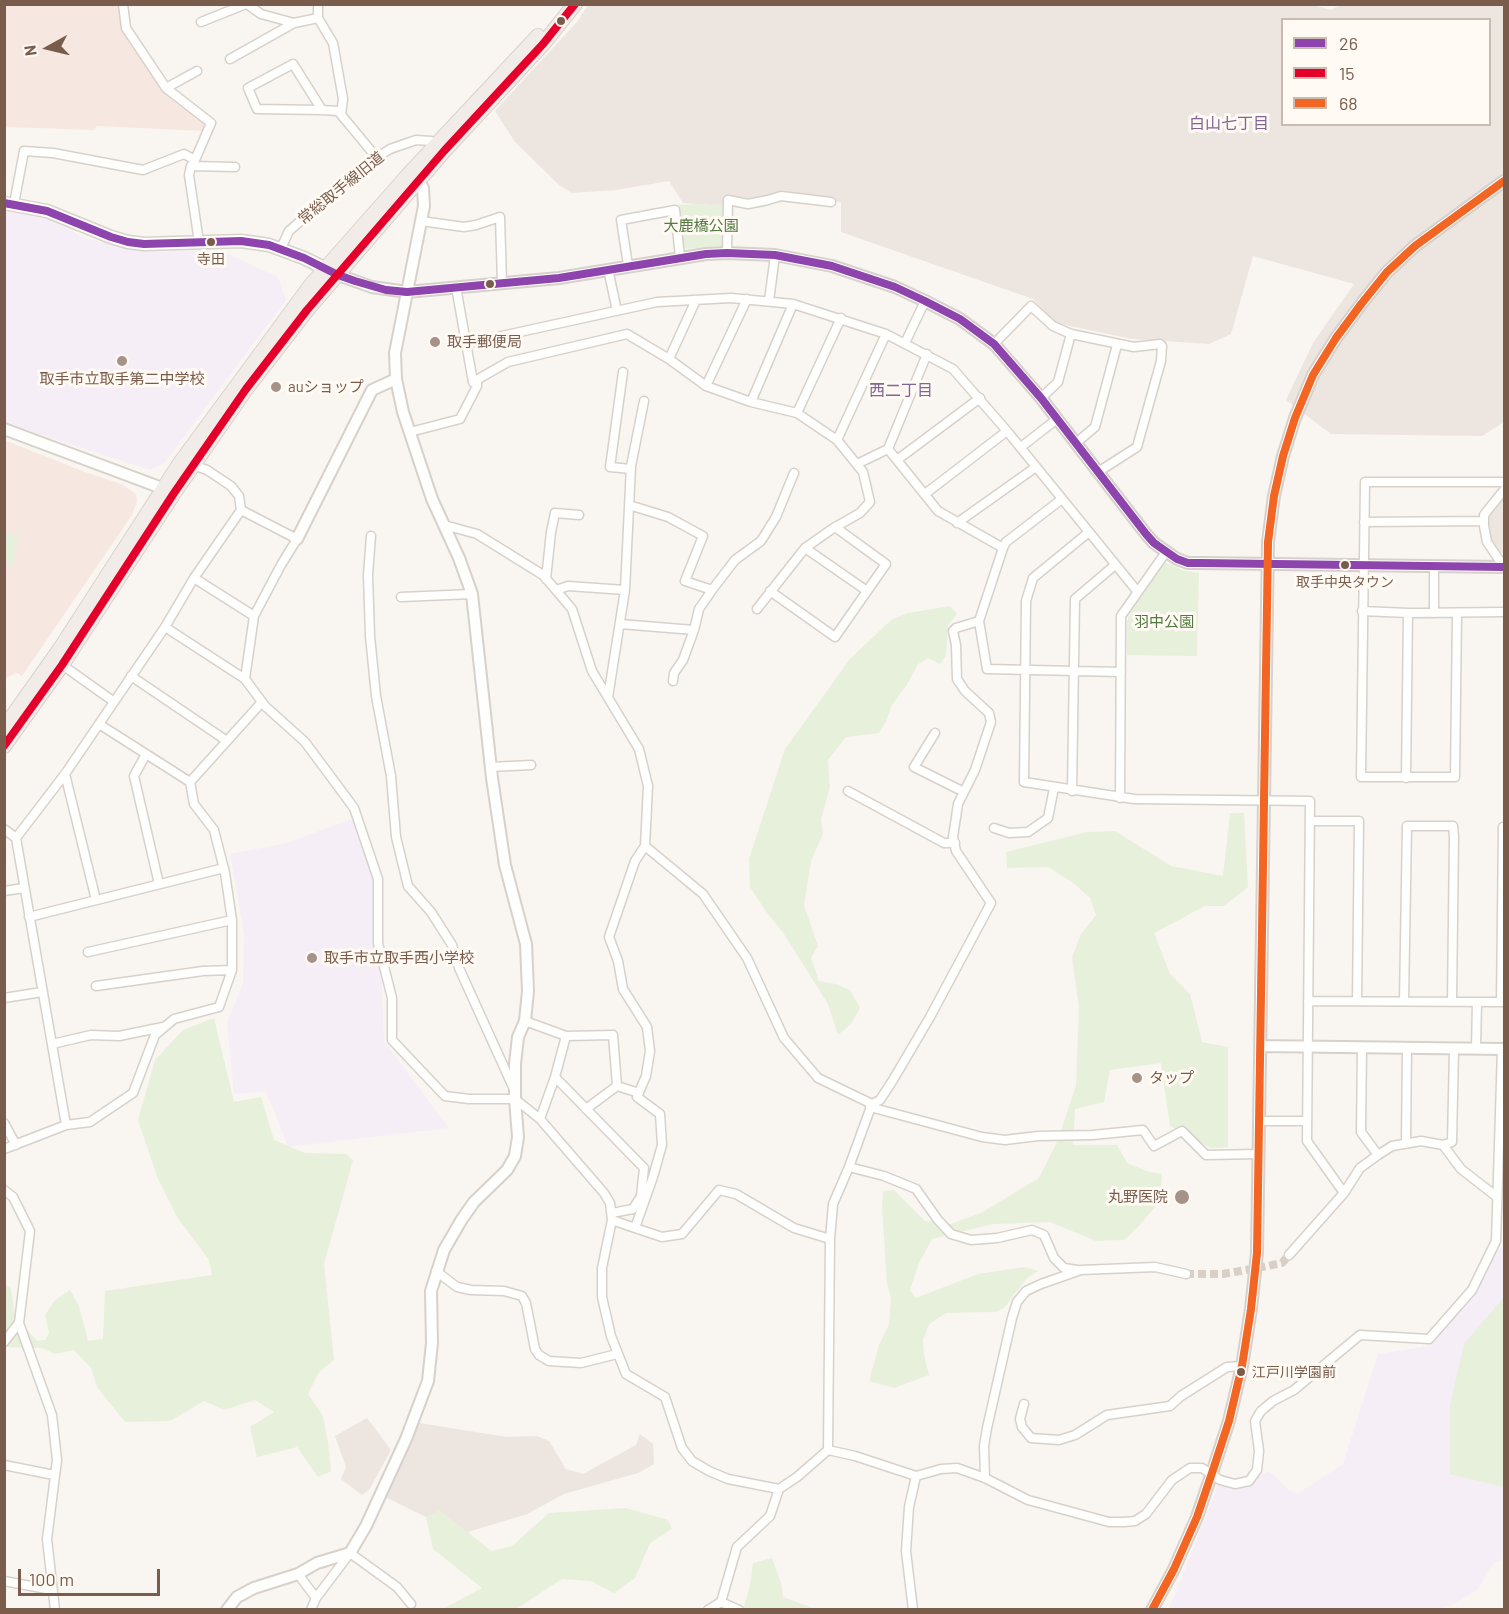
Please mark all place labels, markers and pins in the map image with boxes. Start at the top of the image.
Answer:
unlabelled marker [555,15,567,27]
marker: 寺田 [205,236,217,248]
place label: 寺田 [197,251,225,267]
unlabelled marker [484,278,496,290]
place label: 取手郵便局 [447,333,522,351]
marker: 取手郵便局 [428,335,442,349]
marker: 取手市立取手第二中学校 [115,354,129,368]
place label: 取手市立取手第二中学校 [40,370,204,388]
place label: auショップ [288,378,364,396]
marker: auショップ [269,380,283,394]
marker: 取手中央タウン [1339,559,1351,571]
place label: 取手中央タウン [1296,574,1394,590]
place label: 取手市立取手西小学校 [324,949,474,967]
marker: 取手市立取手西小学校 [305,951,319,965]
place label: タップ [1149,1069,1194,1087]
marker: タップ [1130,1071,1144,1085]
place label: 丸野医院 [1108,1188,1168,1206]
marker: 丸野医院 [1173,1188,1191,1206]
place label: 江戸川学園前 [1252,1364,1336,1380]
marker: 江戸川学園前 [1235,1366,1247,1378]

